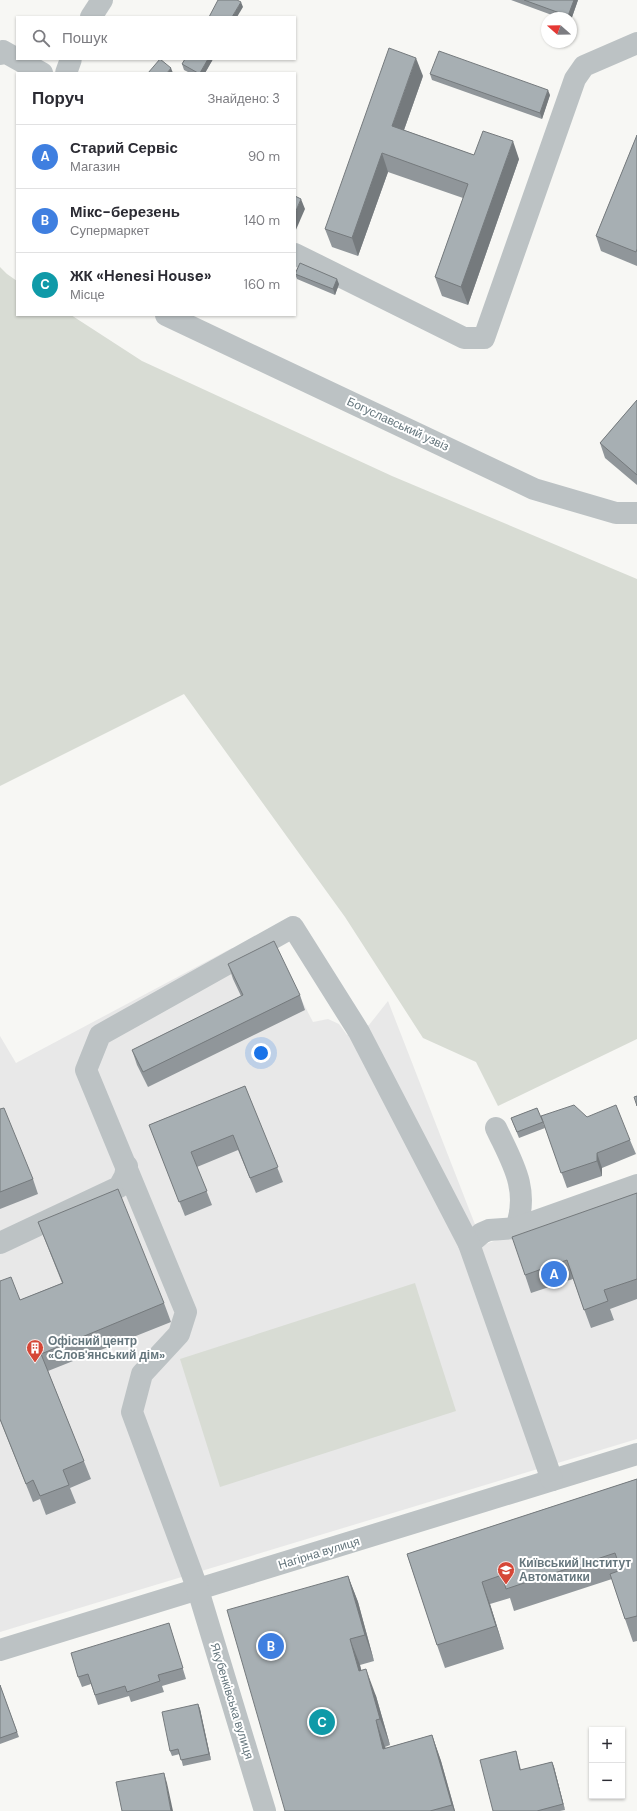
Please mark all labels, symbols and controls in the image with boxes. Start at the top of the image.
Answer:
north arrow [541,12,577,48]
search box [16,16,296,60]
icon: search [30,27,52,49]
text: Пошук [62,28,107,48]
text: Поруч [32,87,84,109]
text: Знайдено: 3 [207,90,280,107]
text: Старий Сервіс [70,138,178,158]
text: A [40,148,50,165]
text: 90 m [248,148,280,165]
text: Магазин [70,158,120,175]
text: Мікс-березень [70,202,180,222]
text: B [41,212,49,229]
text: 140 m [244,212,280,229]
text: Супермаркет [70,222,149,239]
text: ЖК «Henesi House» [70,266,211,286]
text: C [40,276,50,293]
text: 160 m [244,276,280,293]
text: Місце [70,286,105,303]
street label: Богуславський узвіз [344,393,452,455]
your location [251,1043,271,1063]
pin: A [541,1259,567,1289]
place label: Офісний центр «Слов'янський дім» [48,1333,165,1363]
building icon: Офісний центр «Слов'янський дім» [25,1338,45,1363]
street label: Нагірна вулиця [276,1533,362,1573]
place label: Київський Інститут Автоматики [519,1555,631,1585]
school or university icon: Київський Інститут Автоматики [496,1560,516,1585]
pin: B [258,1631,284,1661]
street label: Якубенківська вулиця [207,1641,257,1761]
pin: C [309,1707,335,1737]
map controls [589,1727,625,1799]
button: + [589,1727,625,1763]
button: − [589,1763,625,1799]

